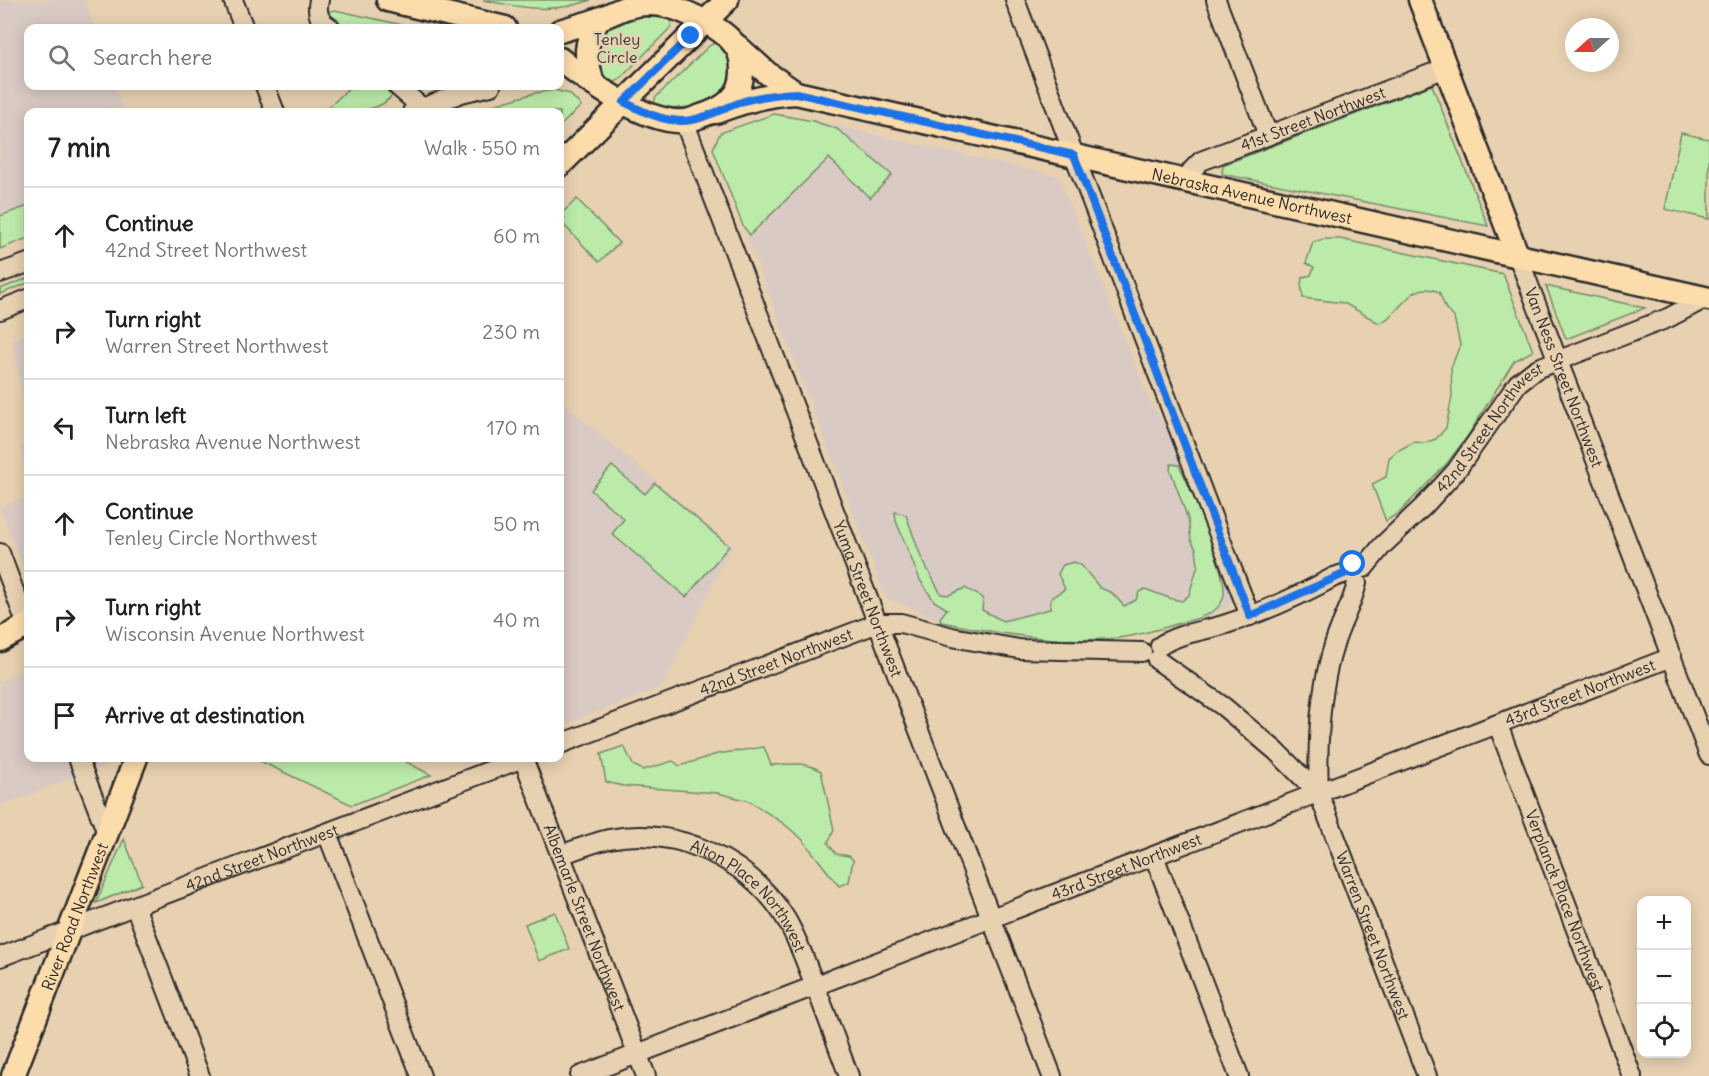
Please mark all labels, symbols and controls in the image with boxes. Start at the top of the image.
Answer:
north arrow [1565,18,1619,72]
route end [677,22,703,48]
search box [24,24,564,90]
park label: Tenley Circle [594,29,640,67]
icon: search [45,41,78,74]
text: Search here [93,43,212,71]
street label: 41st Street Northwest [1238,82,1389,155]
text: 7 min [48,131,111,164]
text: Walk · 550 m [424,135,540,160]
street label: Nebraska Avenue Northwest [1150,164,1354,228]
text: Continue [105,209,194,237]
icon: ahead [48,219,81,252]
text: 60 m [493,223,540,248]
text: 42nd Street Northwest [105,237,307,262]
street label: Van Ness Street Northwest [1521,285,1608,471]
text: Turn right [105,305,201,333]
icon: right [48,315,81,348]
text: 230 m [482,319,540,344]
text: Warren Street Northwest [105,333,328,358]
street label: 42nd Street Northwest [1431,357,1545,497]
text: Turn left [105,401,186,429]
icon: left [48,411,81,444]
text: 170 m [487,415,540,440]
text: Nebraska Avenue Northwest [105,429,361,454]
text: Continue [105,497,194,525]
icon: ahead [48,507,81,540]
text: 50 m [493,511,540,536]
street label: Yuma Street Northwest [829,518,907,680]
text: Tenley Circle Northwest [105,525,317,550]
route start [1339,550,1365,576]
text: Turn right [105,593,201,621]
icon: right [48,603,81,636]
text: 40 m [493,607,540,632]
text: Wisconsin Avenue Northwest [105,621,365,646]
street label: 42nd Street Northwest [697,623,856,700]
street label: 43rd Street Northwest [1502,654,1658,730]
icon: arrive [48,699,81,732]
text: Arrive at destination [105,701,305,729]
street label: Verplanck Place Northwest [1521,807,1609,995]
street label: 42nd Street Northwest [182,819,341,896]
street label: Albemarle Street Northwest [540,821,630,1014]
street label: 43rd Street Northwest [1048,828,1205,904]
street label: Alton Place Northwest [688,835,811,956]
street label: River Road Northwest [37,839,113,993]
street label: Warren Street Northwest [1332,848,1415,1023]
map controls [1637,896,1691,1058]
button: + [1637,896,1691,950]
button: − [1637,950,1691,1004]
button: locate [1637,1004,1691,1058]

